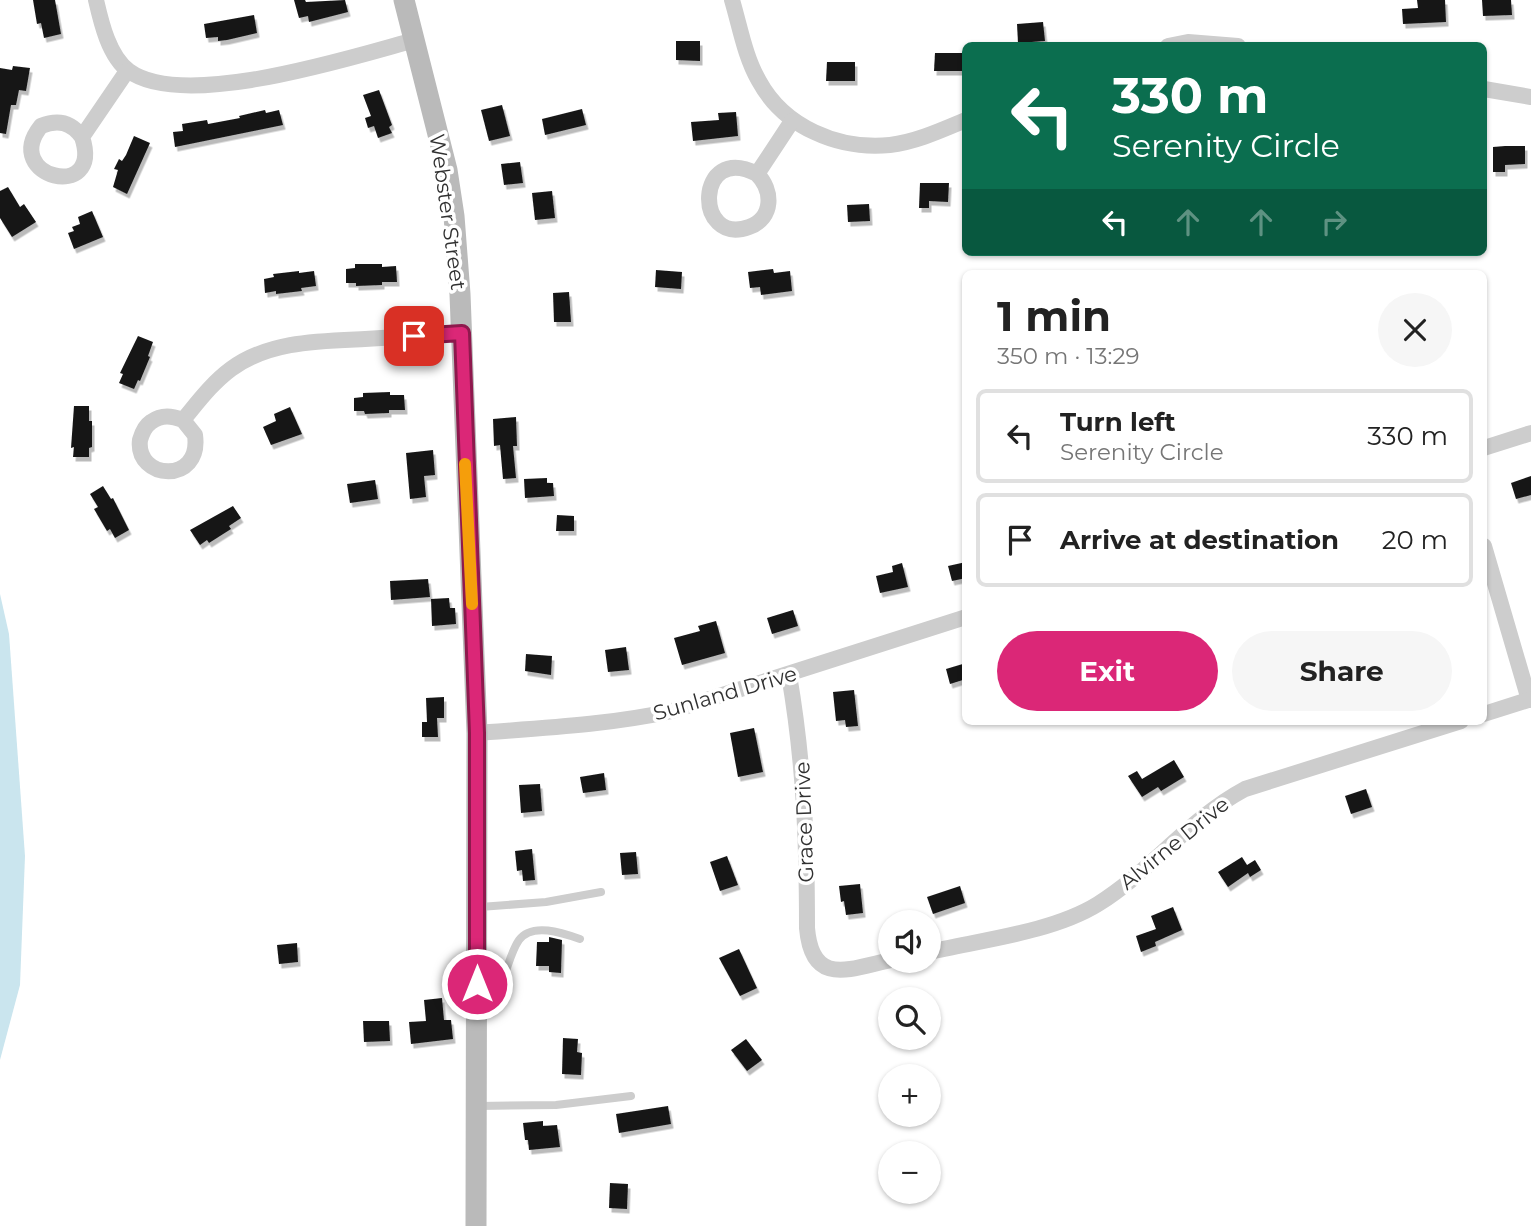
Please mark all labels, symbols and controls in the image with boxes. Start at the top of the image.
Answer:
text: 330 m [1112,66,1268,125]
icon: left [997,70,1088,161]
text: Serenity Circle [1112,126,1340,165]
street label: Webster Street [425,132,471,292]
icon: left [1096,203,1134,241]
icon: ahead [1169,203,1207,241]
icon: ahead [1242,203,1280,241]
icon: right [1315,203,1353,241]
text: 1 min [997,290,1111,342]
button: close [1378,293,1452,367]
pin [384,306,444,366]
icon: arrive [395,317,433,355]
text: 350 m · 13:29 [997,342,1140,370]
text: Turn left [1060,406,1176,438]
icon: left [1001,417,1039,455]
text: 330 m [1367,420,1448,452]
text: Serenity Circle [1060,438,1224,466]
icon: arrive [1001,521,1039,559]
text: Arrive at destination [1060,524,1339,556]
text: 20 m [1382,524,1448,556]
button: Exit [997,631,1218,711]
button: Share [1232,631,1452,711]
street label: Sunland Drive [650,661,800,725]
street label: Grace Drive [789,761,819,883]
street label: Alvirne Drive [1114,791,1234,895]
map controls [878,910,941,1204]
button: sound [878,910,941,973]
position arrow [440,947,514,1021]
button: search [878,987,941,1050]
button: + [878,1064,941,1127]
button: − [878,1141,941,1204]

